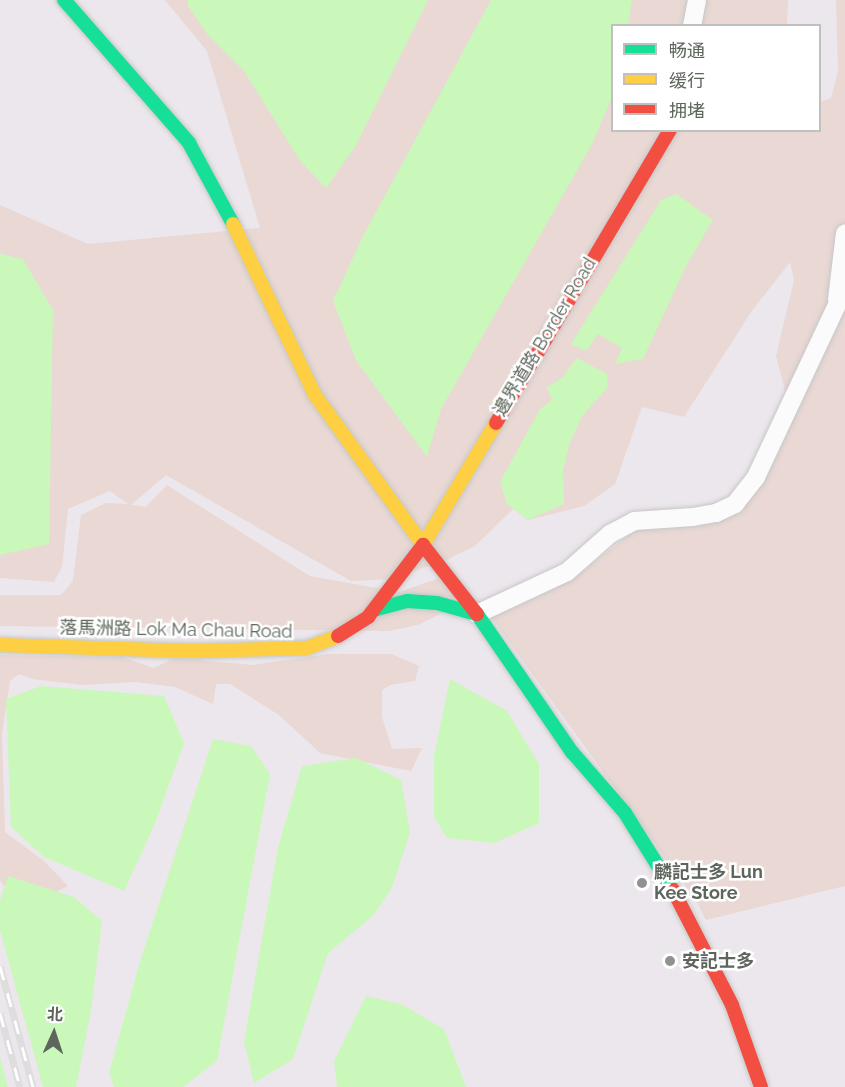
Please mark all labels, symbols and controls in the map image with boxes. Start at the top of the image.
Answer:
legend [611,24,821,132]
text: 畅通 [669,40,705,61]
text: 缓行 [669,70,705,91]
text: 拥堵 [669,100,705,121]
street label: 邊界道路 Border Road [489,254,601,420]
street label: 落馬洲路 Lok Ma Chau Road [59,617,293,643]
place label: 麟記士多 Lun Kee Store [654,862,763,904]
marker: 麟記士多 Lun Kee Store [635,876,649,890]
place label: 安記士多 [682,950,754,972]
marker: 安記士多 [663,954,677,968]
north arrow [24,1003,84,1063]
text: 北 [46,1005,63,1024]

